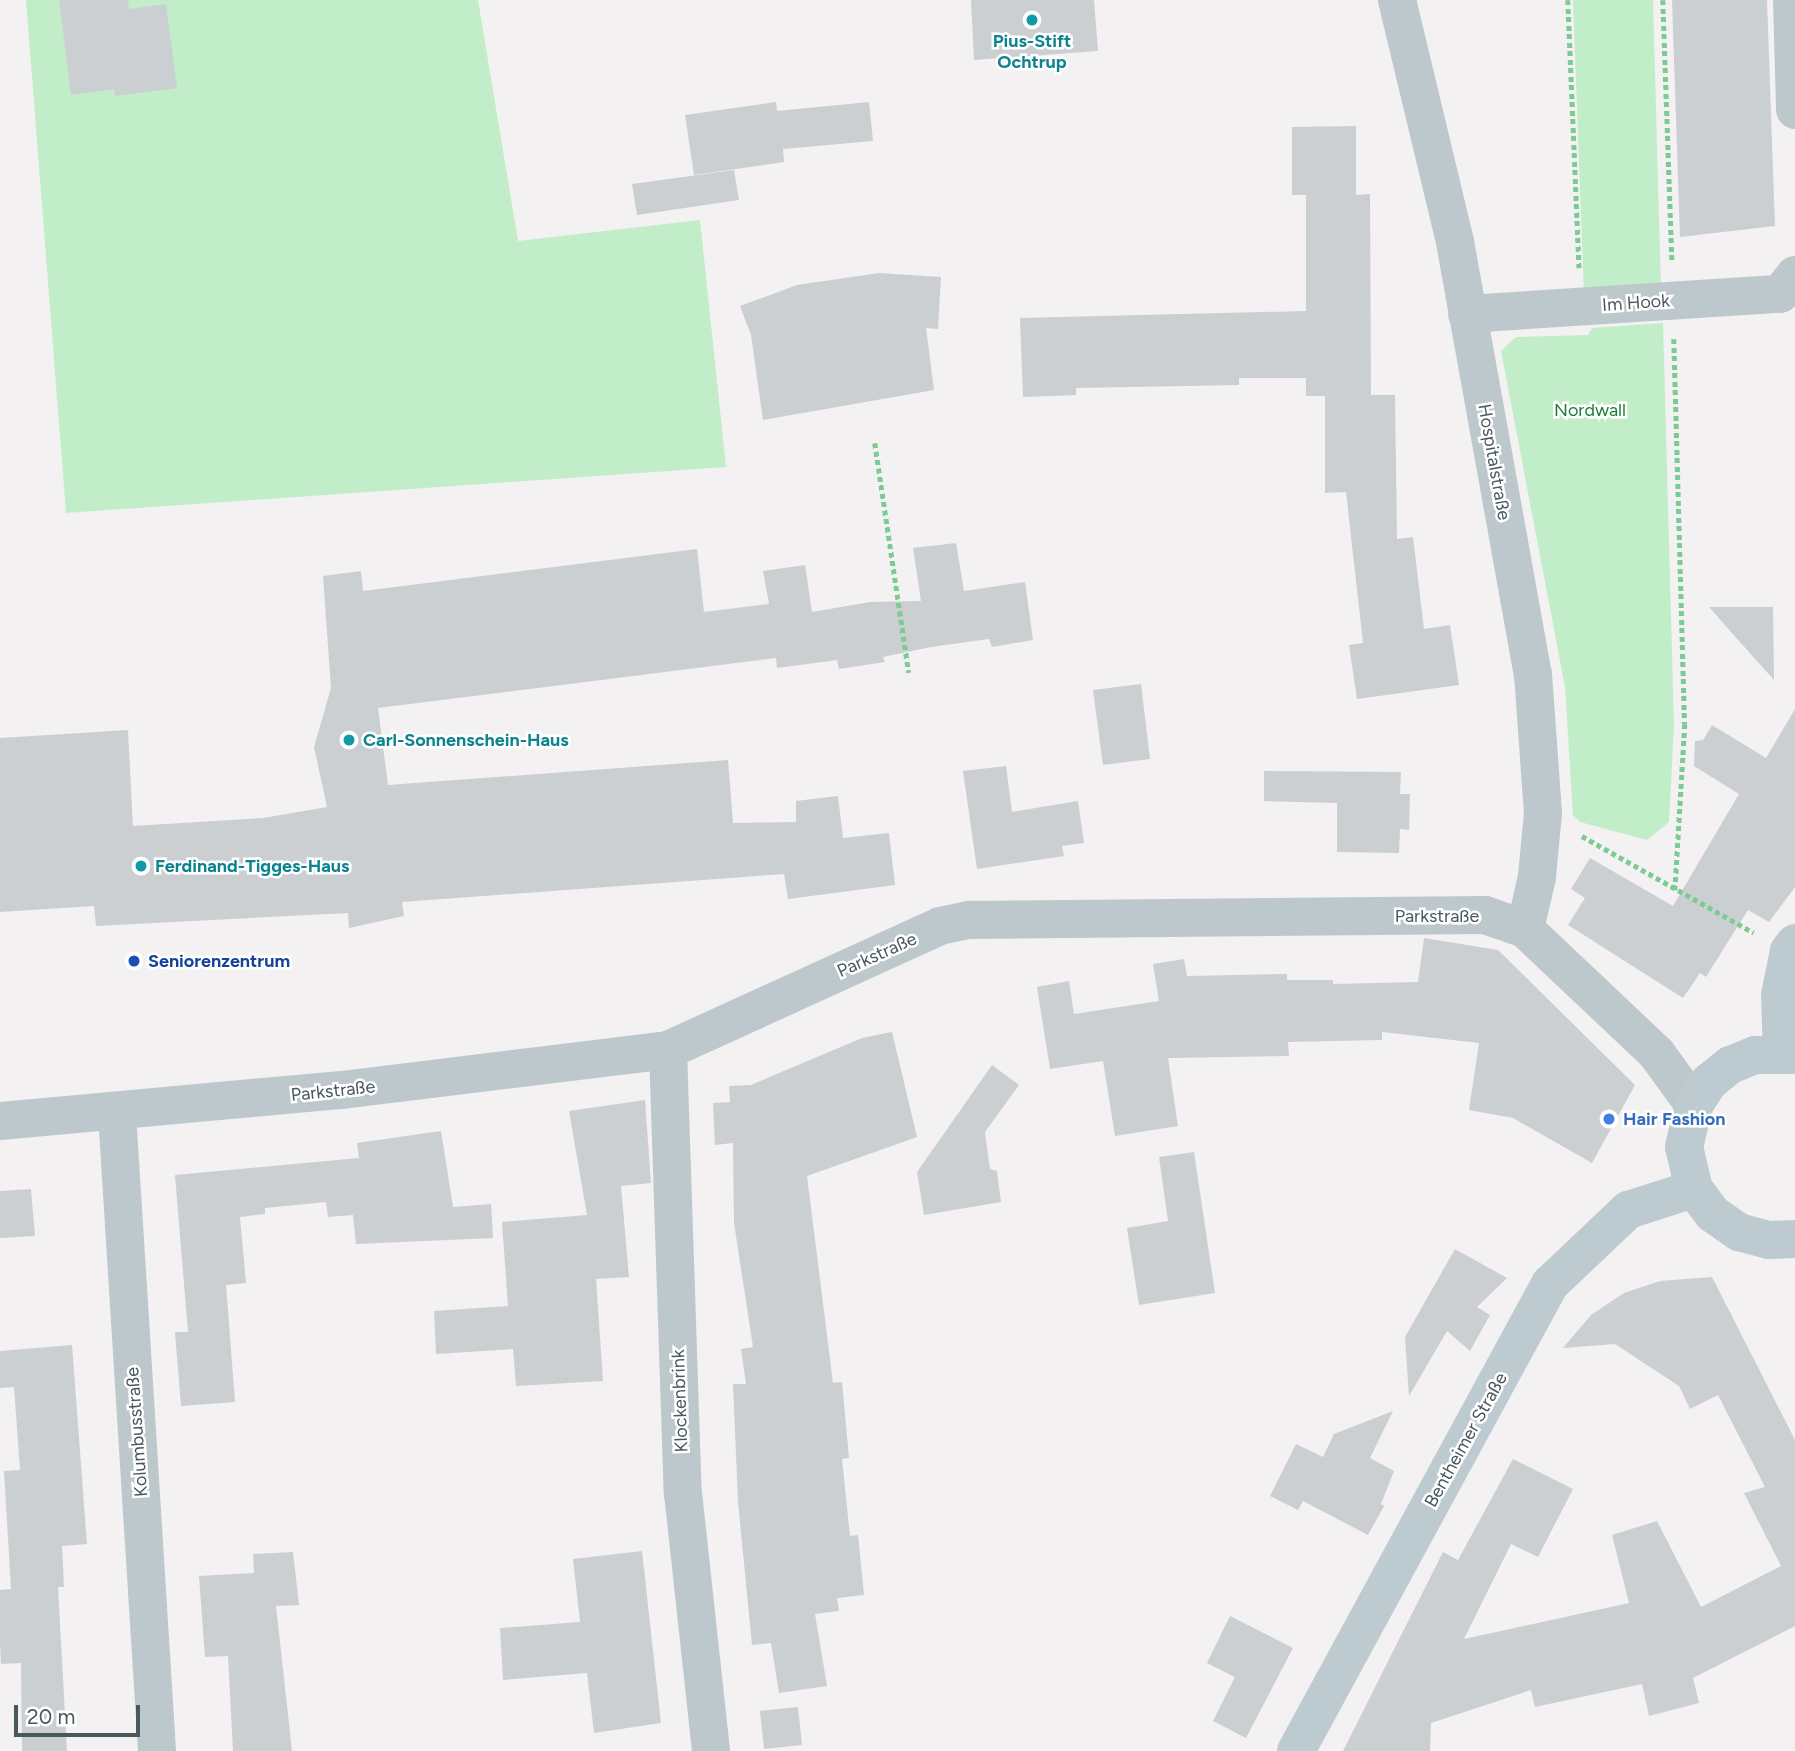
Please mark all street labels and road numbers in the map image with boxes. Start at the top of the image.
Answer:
street label: Im Hook [1601,290,1671,316]
street label: Hospitalstraße [1473,402,1515,522]
street label: Parkstraße [1395,905,1479,927]
street label: Parkstraße [834,928,920,982]
street label: Parkstraße [290,1076,376,1106]
street label: Klockenbrink [667,1349,693,1453]
street label: Kolumbusstraße [122,1366,152,1498]
street label: Bentheimer Straße [1420,1369,1512,1511]

